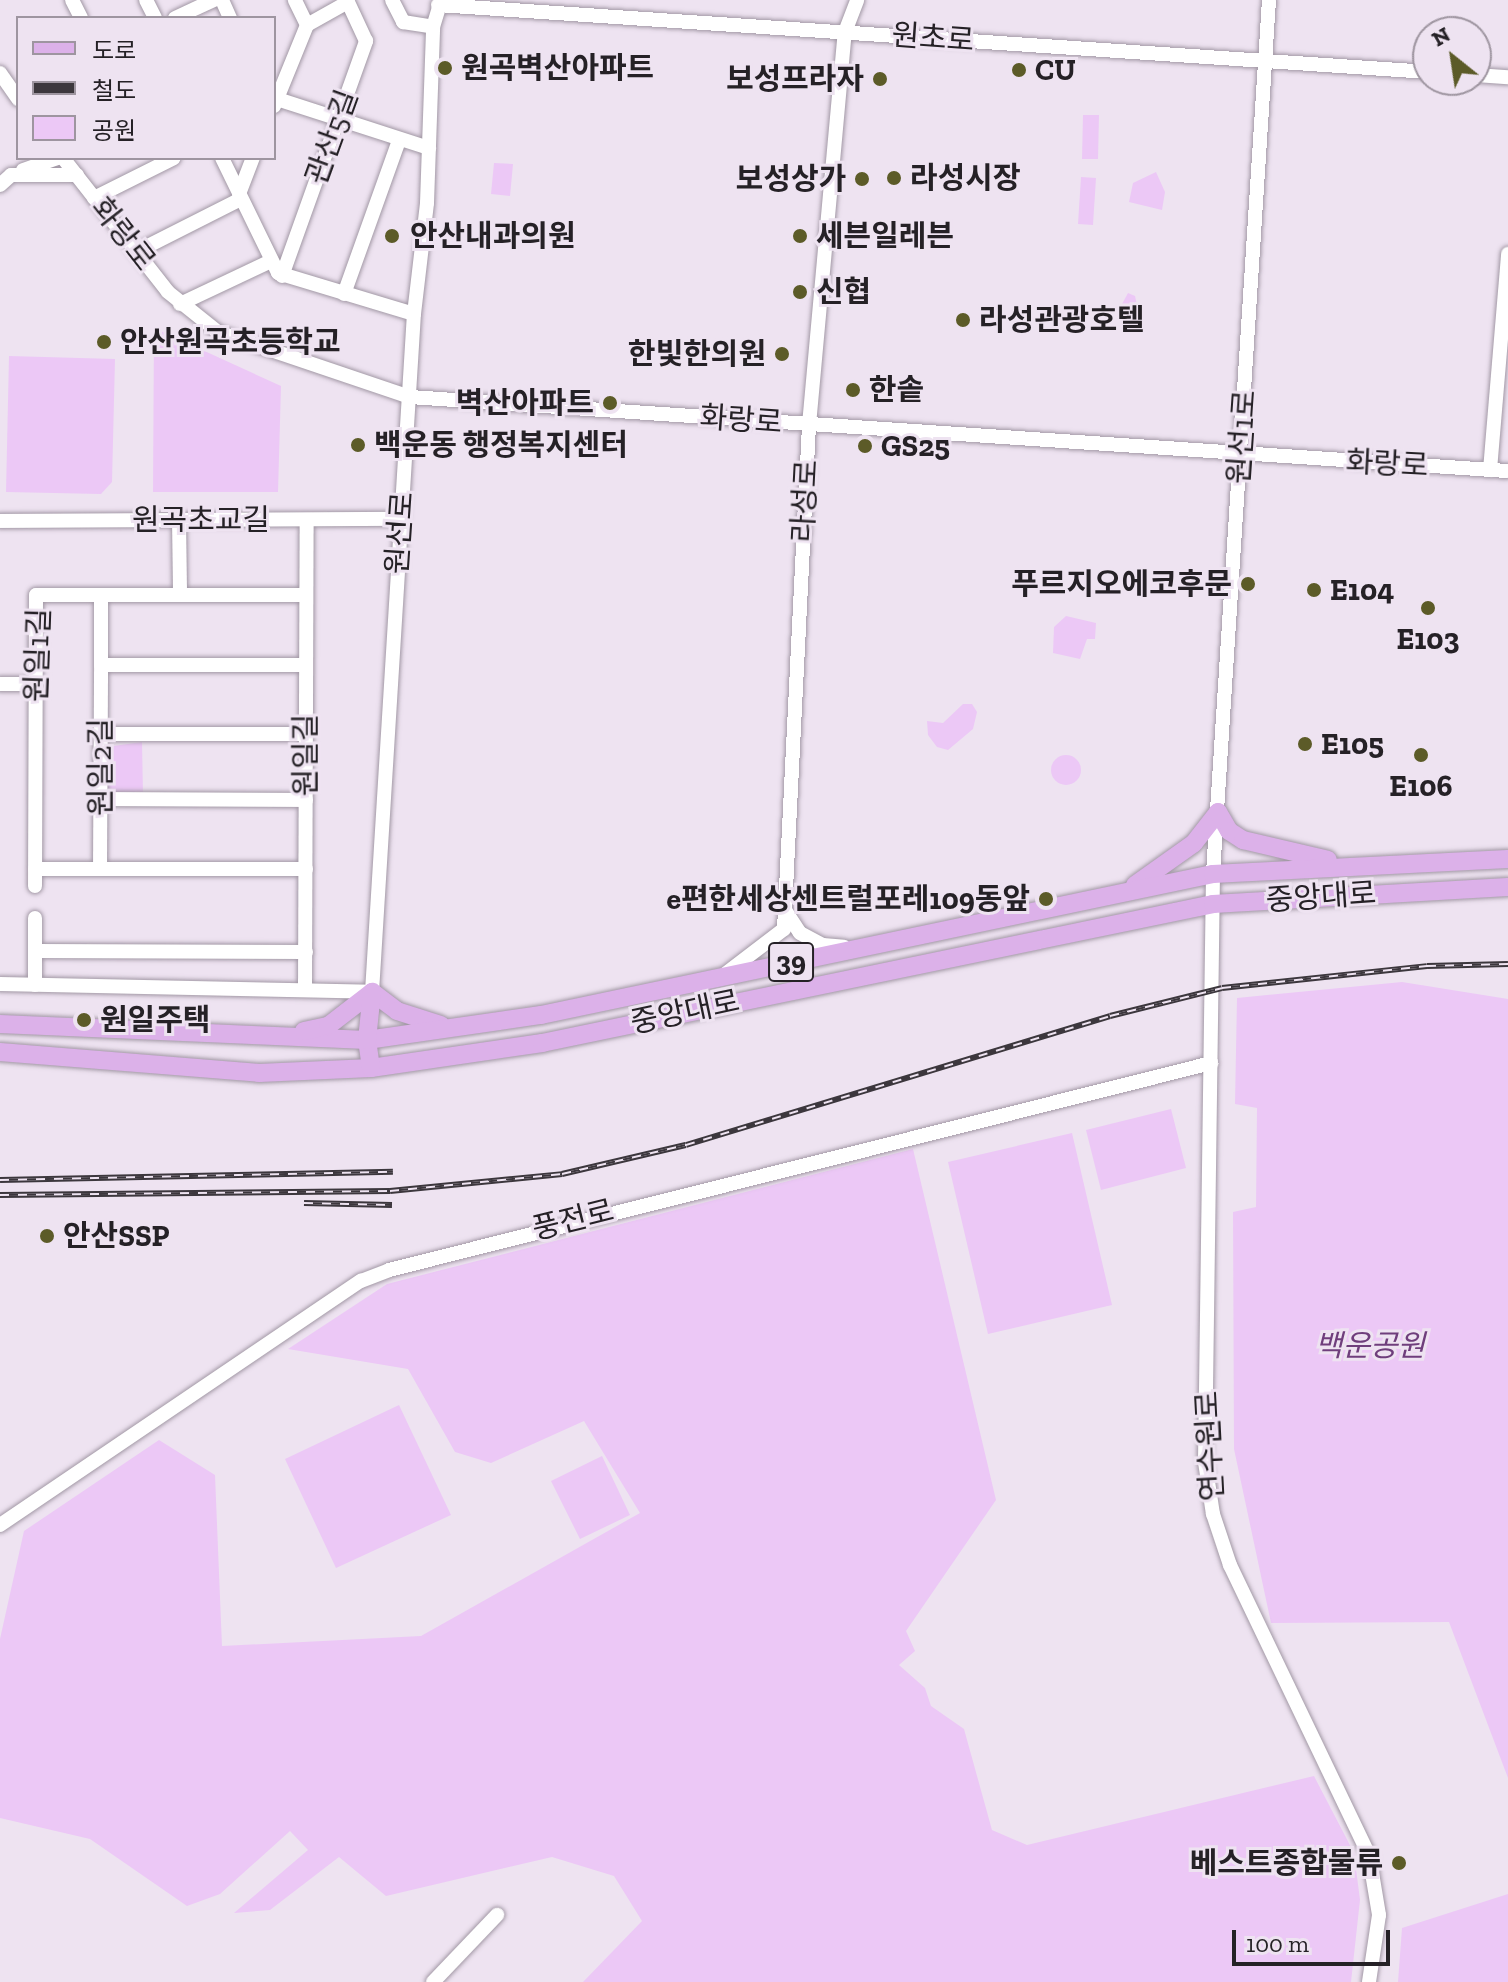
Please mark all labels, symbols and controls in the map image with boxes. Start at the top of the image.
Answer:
legend [16,16,276,160]
north arrow [1412,16,1492,96]
street label: 원초로 [890,17,976,59]
text: N [1427,21,1455,52]
text: 도로 [92,36,136,65]
place label: 원곡벽산아파트 [461,50,654,86]
place label: CU [1035,52,1076,88]
marker: 원곡벽산아파트 [436,59,454,77]
place label: 보성프라자 [726,61,864,97]
marker: CU [1010,61,1028,79]
marker: 보성프라자 [871,70,889,88]
text: 철도 [92,76,136,105]
street label: 관산5길 [298,85,366,189]
text: 공원 [92,116,136,145]
place label: 라성시장 [910,160,1020,196]
place label: 보성상가 [736,161,846,197]
marker: 라성시장 [885,169,903,187]
marker: 보성상가 [853,170,871,188]
street label: 화랑로 [83,190,163,278]
place label: 안산내과의원 [410,218,576,254]
place label: 세븐일레븐 [816,218,954,254]
marker: 안산내과의원 [381,225,403,247]
marker: 세븐일레븐 [791,227,809,245]
place label: 신협 [816,274,871,310]
marker: 신협 [791,283,809,301]
place label: 라성관광호텔 [979,302,1145,338]
marker: 라성관광호텔 [954,311,972,329]
place label: 안산원곡초등학교 [120,324,341,360]
marker: 안산원곡초등학교 [95,333,113,351]
place label: 한빛한의원 [628,336,766,372]
marker: 한빛한의원 [773,345,791,363]
place label: 한솥 [869,372,924,408]
marker: 한솥 [844,381,862,399]
place label: 벽산아파트 [456,385,594,421]
street label: 원선1로 [1221,389,1263,485]
marker: 벽산아파트 [601,394,619,412]
street label: 화랑로 [698,399,784,441]
place label: 백운동 행정복지센터 [374,427,628,463]
place label: GS25 [881,428,950,464]
marker: 백운동 행정복지센터 [349,436,367,454]
marker: GS25 [856,437,874,455]
street label: 화랑로 [1345,444,1429,484]
street label: 라성로 [785,459,825,543]
street label: 원선로 [379,490,421,576]
street label: 원곡초교길 [132,502,270,538]
place label: 푸르지오에코후문 [1011,566,1232,602]
place label: E104 [1330,572,1394,608]
marker: 푸르지오에코후문 [1239,575,1257,593]
marker: E104 [1305,581,1323,599]
marker: E103 [1419,599,1437,617]
street label: 원일1길 [18,607,58,703]
place label: E103 [1396,621,1460,657]
street label: 원일길 [288,714,324,796]
street label: 원일2길 [83,718,119,816]
place label: E105 [1321,726,1384,762]
marker: E105 [1296,735,1314,753]
marker: E106 [1412,746,1430,764]
place label: E106 [1389,768,1453,804]
street label: 중앙대로 [1265,875,1377,919]
place label: e편한세상센트럴포레109동앞 [666,881,1030,917]
marker: e편한세상센트럴포레109동앞 [1037,890,1055,908]
road number: 39 [767,938,815,986]
street label: 중앙대로 [627,983,743,1041]
place label: 원일주택 [100,1002,210,1038]
marker: 원일주택 [75,1011,93,1029]
street label: 풍전로 [528,1193,618,1247]
place label: 안산SSP [63,1218,170,1254]
marker: 안산SSP [38,1227,56,1245]
park label: 백운공원 [1315,1328,1425,1364]
street label: 연수원로 [1189,1390,1231,1502]
place label: 베스트종합물류 [1190,1845,1383,1881]
marker: 베스트종합물류 [1390,1854,1408,1872]
scale bar [1236,1914,1394,1964]
text: 100 m [1246,1929,1309,1958]

